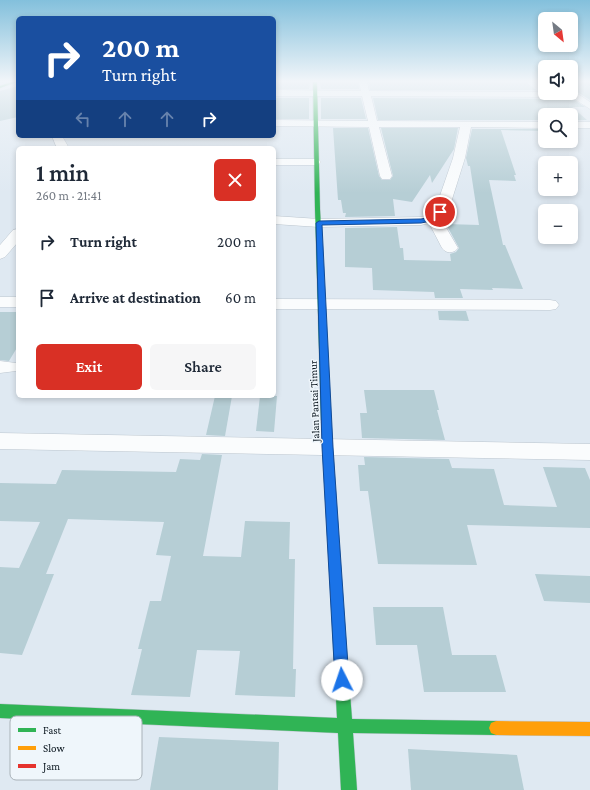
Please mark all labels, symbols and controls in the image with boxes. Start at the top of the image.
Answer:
north arrow [538,12,578,52]
map controls [538,12,578,244]
icon: right [36,32,88,84]
text: 200 m [102,32,179,63]
button: sound [538,60,578,100]
text: Turn right [102,65,176,85]
icon: left [72,108,94,130]
icon: ahead [114,108,136,130]
icon: ahead [156,108,178,130]
icon: right [198,108,220,130]
button: search [538,108,578,148]
button: + [538,156,578,196]
text: 1 min [36,159,89,186]
button: close [214,159,256,201]
text: 260 m · 21:41 [36,188,101,203]
pin [423,195,457,229]
icon: arrive [429,201,451,223]
button: − [538,204,578,244]
icon: right [36,231,58,253]
text: Turn right [70,234,137,250]
text: 200 m [217,234,256,250]
icon: arrive [36,287,58,309]
text: Arrive at destination [70,290,201,306]
text: 60 m [225,290,256,306]
button: Exit [36,344,142,390]
button: Share [150,344,256,390]
street label: Jalan Pantai Timur [307,360,322,443]
position arrow [321,659,363,701]
legend [10,716,142,780]
text: Fast [43,724,62,736]
text: Slow [43,742,65,754]
text: Jam [42,760,60,773]

